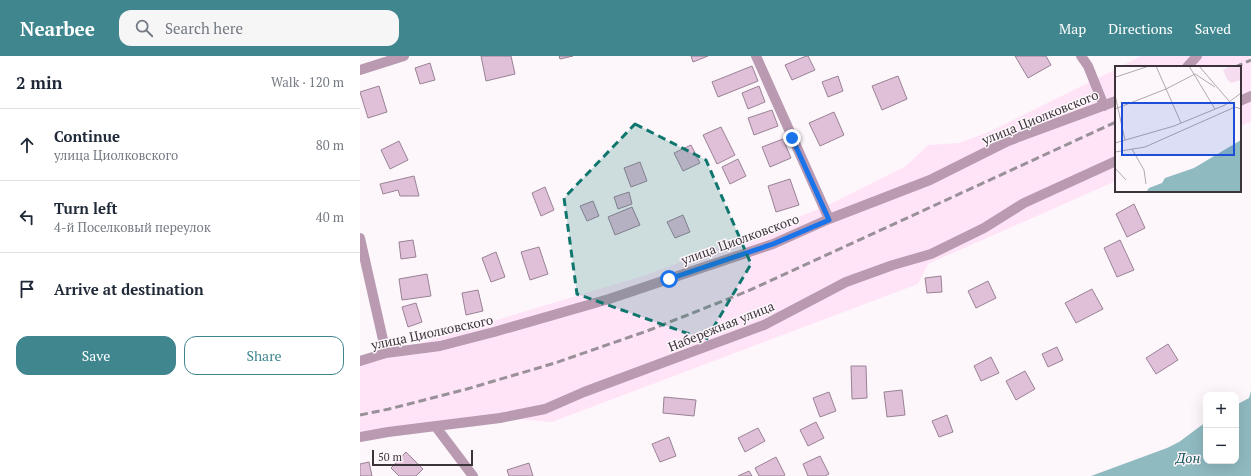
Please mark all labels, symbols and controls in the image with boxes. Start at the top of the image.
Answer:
search box [119,10,399,46]
text: Nearbee [20,16,95,41]
icon: search [133,17,155,39]
text: Search here [165,18,243,38]
text: Map [1059,19,1086,38]
text: Directions [1108,19,1173,38]
text: Saved [1195,19,1231,38]
inset map [1115,66,1241,192]
text: 2 min [16,71,63,94]
text: Walk · 120 m [271,73,344,91]
street label: улица Циолковского [978,85,1101,149]
text: Continue [54,126,120,146]
route end [783,129,801,147]
icon: ahead [16,134,38,156]
text: 80 m [316,136,344,154]
text: улица Циолковского [54,146,178,164]
text: Turn left [54,198,118,218]
icon: left [16,206,38,228]
text: 40 m [316,208,344,226]
street label: улица Циолковского [678,209,801,269]
text: 4-й Поселковый переулок [54,218,211,236]
route start [660,270,678,288]
icon: arrive [16,278,38,300]
text: Arrive at destination [54,279,204,299]
street label: Набережная улица [665,296,777,356]
street label: улица Циолковского [368,310,495,354]
button: Save [16,336,176,375]
button: Share [184,336,344,375]
map controls [1203,392,1239,464]
button: + [1203,392,1239,428]
button: − [1203,428,1239,464]
scale bar [372,448,473,467]
water label: Дон [1175,448,1200,467]
text: 50 m [378,450,402,464]

